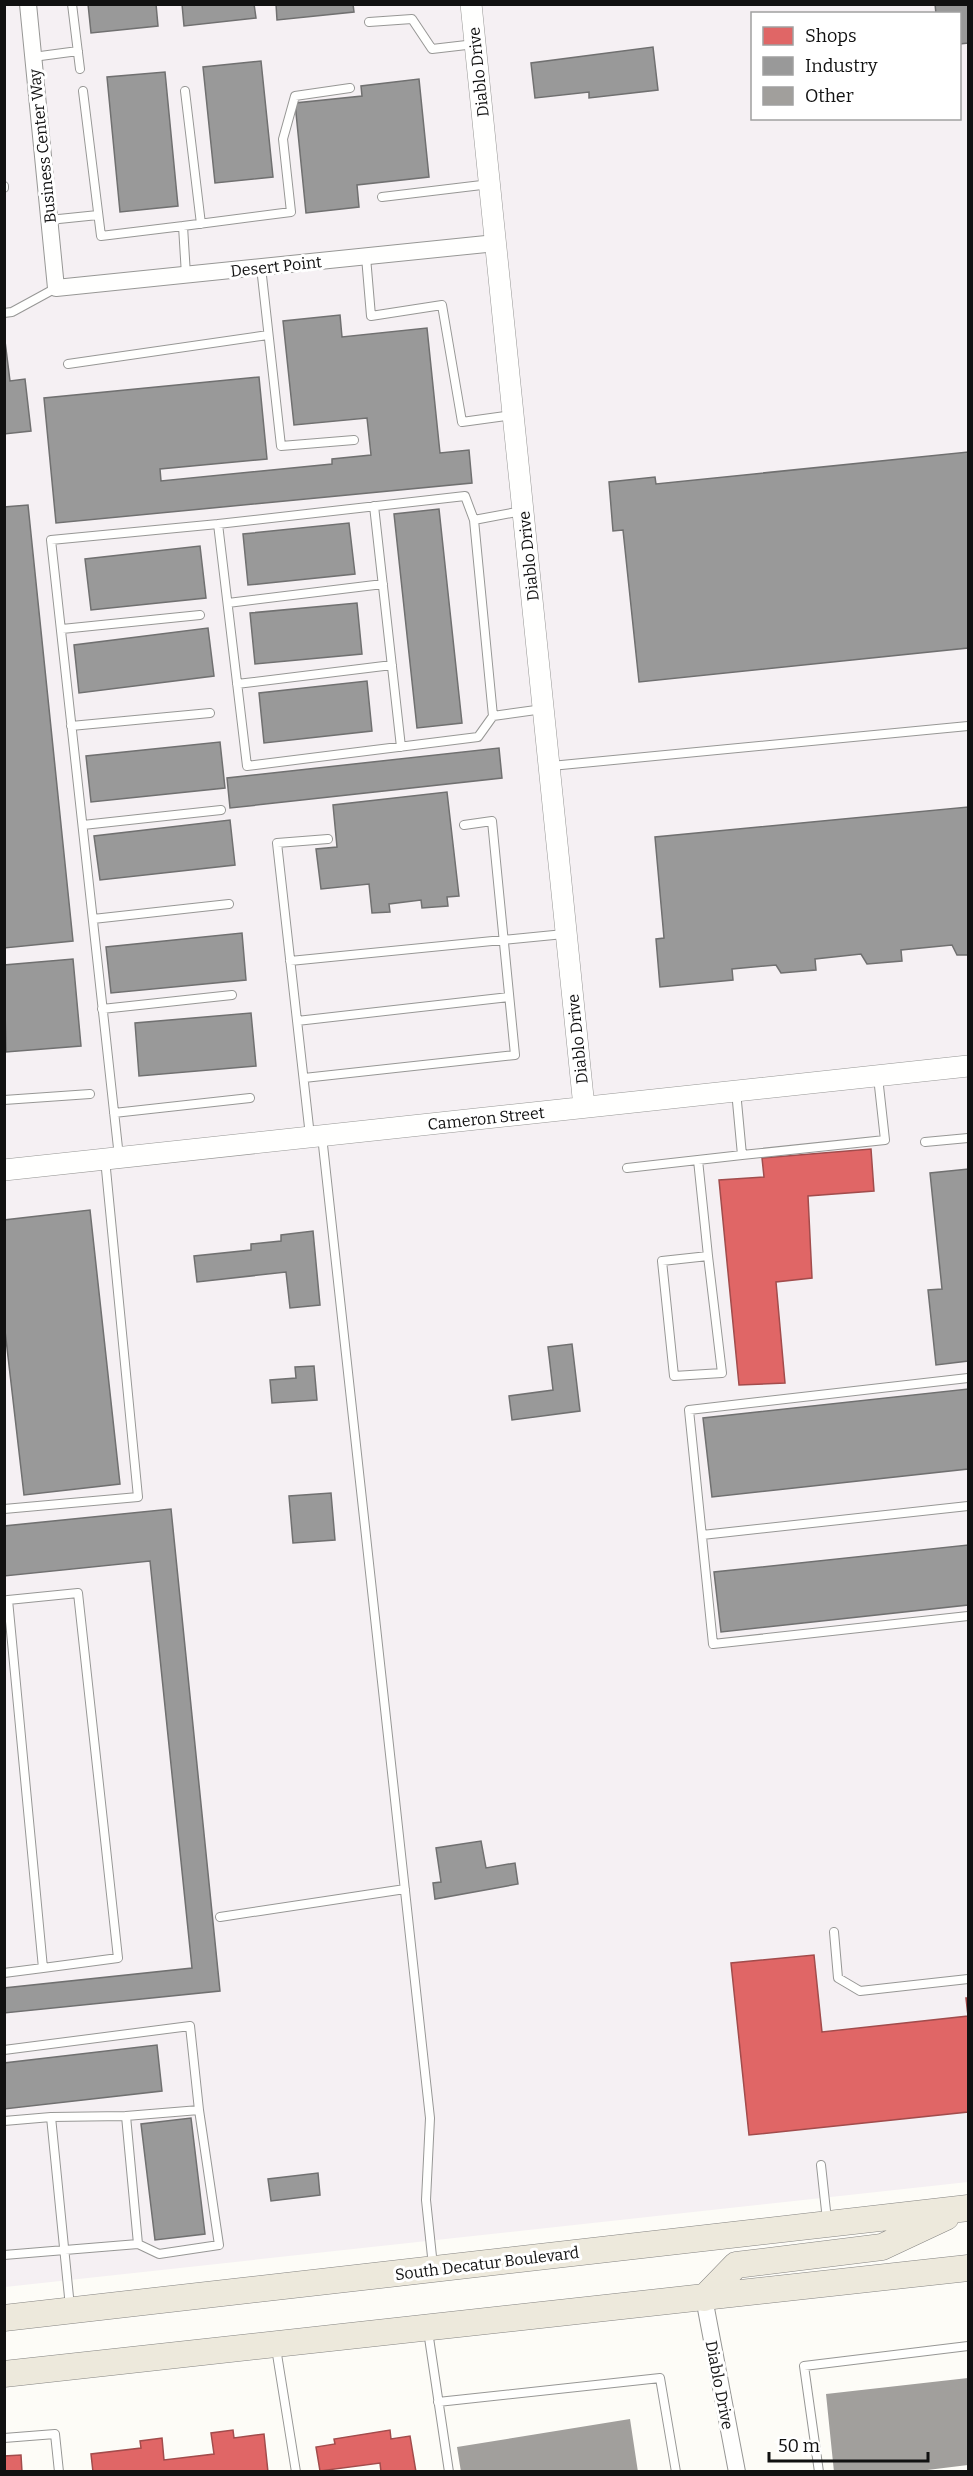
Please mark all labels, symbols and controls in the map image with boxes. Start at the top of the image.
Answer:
legend [751,12,961,120]
text: Shops [805,25,857,47]
street label: Diablo Drive [464,26,493,118]
text: Industry [805,55,878,77]
street label: Business Center Way [25,67,60,224]
text: Other [805,85,854,107]
street label: Desert Point [229,252,323,281]
street label: Diablo Drive [514,510,543,602]
street label: Diablo Drive [563,993,592,1085]
street label: Cameron Street [427,1103,546,1134]
street label: South Decatur Boulevard [394,2243,581,2284]
street label: Diablo Drive [702,2339,737,2431]
scale bar [769,2425,928,2463]
text: 50 m [778,2435,820,2457]

